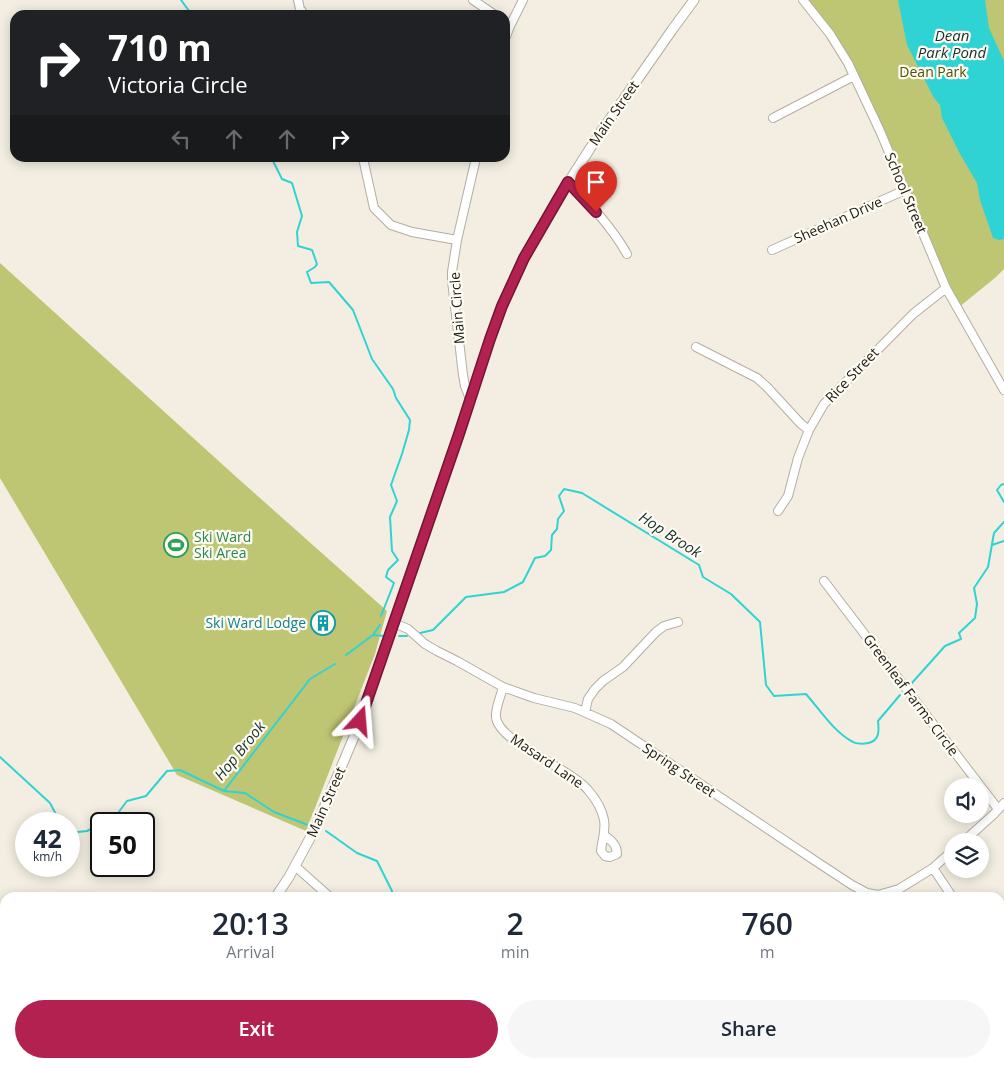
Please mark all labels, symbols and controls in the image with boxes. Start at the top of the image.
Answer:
text: 710 m [108,24,212,71]
water label: Dean Park Pond [918,25,987,62]
icon: right [25,30,90,95]
park label: Dean Park [899,62,967,81]
text: Victoria Circle [108,69,248,99]
street label: Main Street [584,76,643,149]
icon: left [167,125,195,153]
icon: ahead [220,125,248,153]
icon: ahead [273,125,301,153]
icon: right [326,125,354,153]
street label: School Street [881,149,932,236]
pin [575,161,617,212]
icon: arrive [582,168,610,196]
street label: Sheehan Drive [791,192,885,248]
street label: Main Circle [444,271,469,345]
street label: Rice Street [821,343,883,406]
water label: Hop Brook [636,507,706,562]
place label: Ski Ward Ski Area [194,527,251,562]
sports icon: Ski Ward Ski Area [163,532,189,558]
building icon: Ski Ward Lodge [310,610,336,636]
place label: Ski Ward Lodge [205,613,306,632]
street label: Greenleaf Farms Circle [859,630,964,760]
position arrow [333,694,385,746]
water label: Hop Brook [209,716,270,784]
street label: Masard Lane [507,729,588,792]
street label: Spring Street [639,738,720,801]
street label: Main Street [302,764,350,840]
map controls [944,778,989,878]
button: sound [944,778,989,823]
speed limit sign: 50 [90,812,155,877]
text: 42 [33,821,62,855]
button: layers [944,833,989,878]
text: km/h [33,848,62,865]
text: 20:13 [212,903,289,944]
text: 2 [507,903,524,944]
text: 760 [742,903,793,944]
text: Arrival [226,941,275,963]
text: min [501,941,530,963]
text: m [760,941,775,963]
button: Exit [15,1000,498,1058]
button: Share [508,1000,990,1058]

